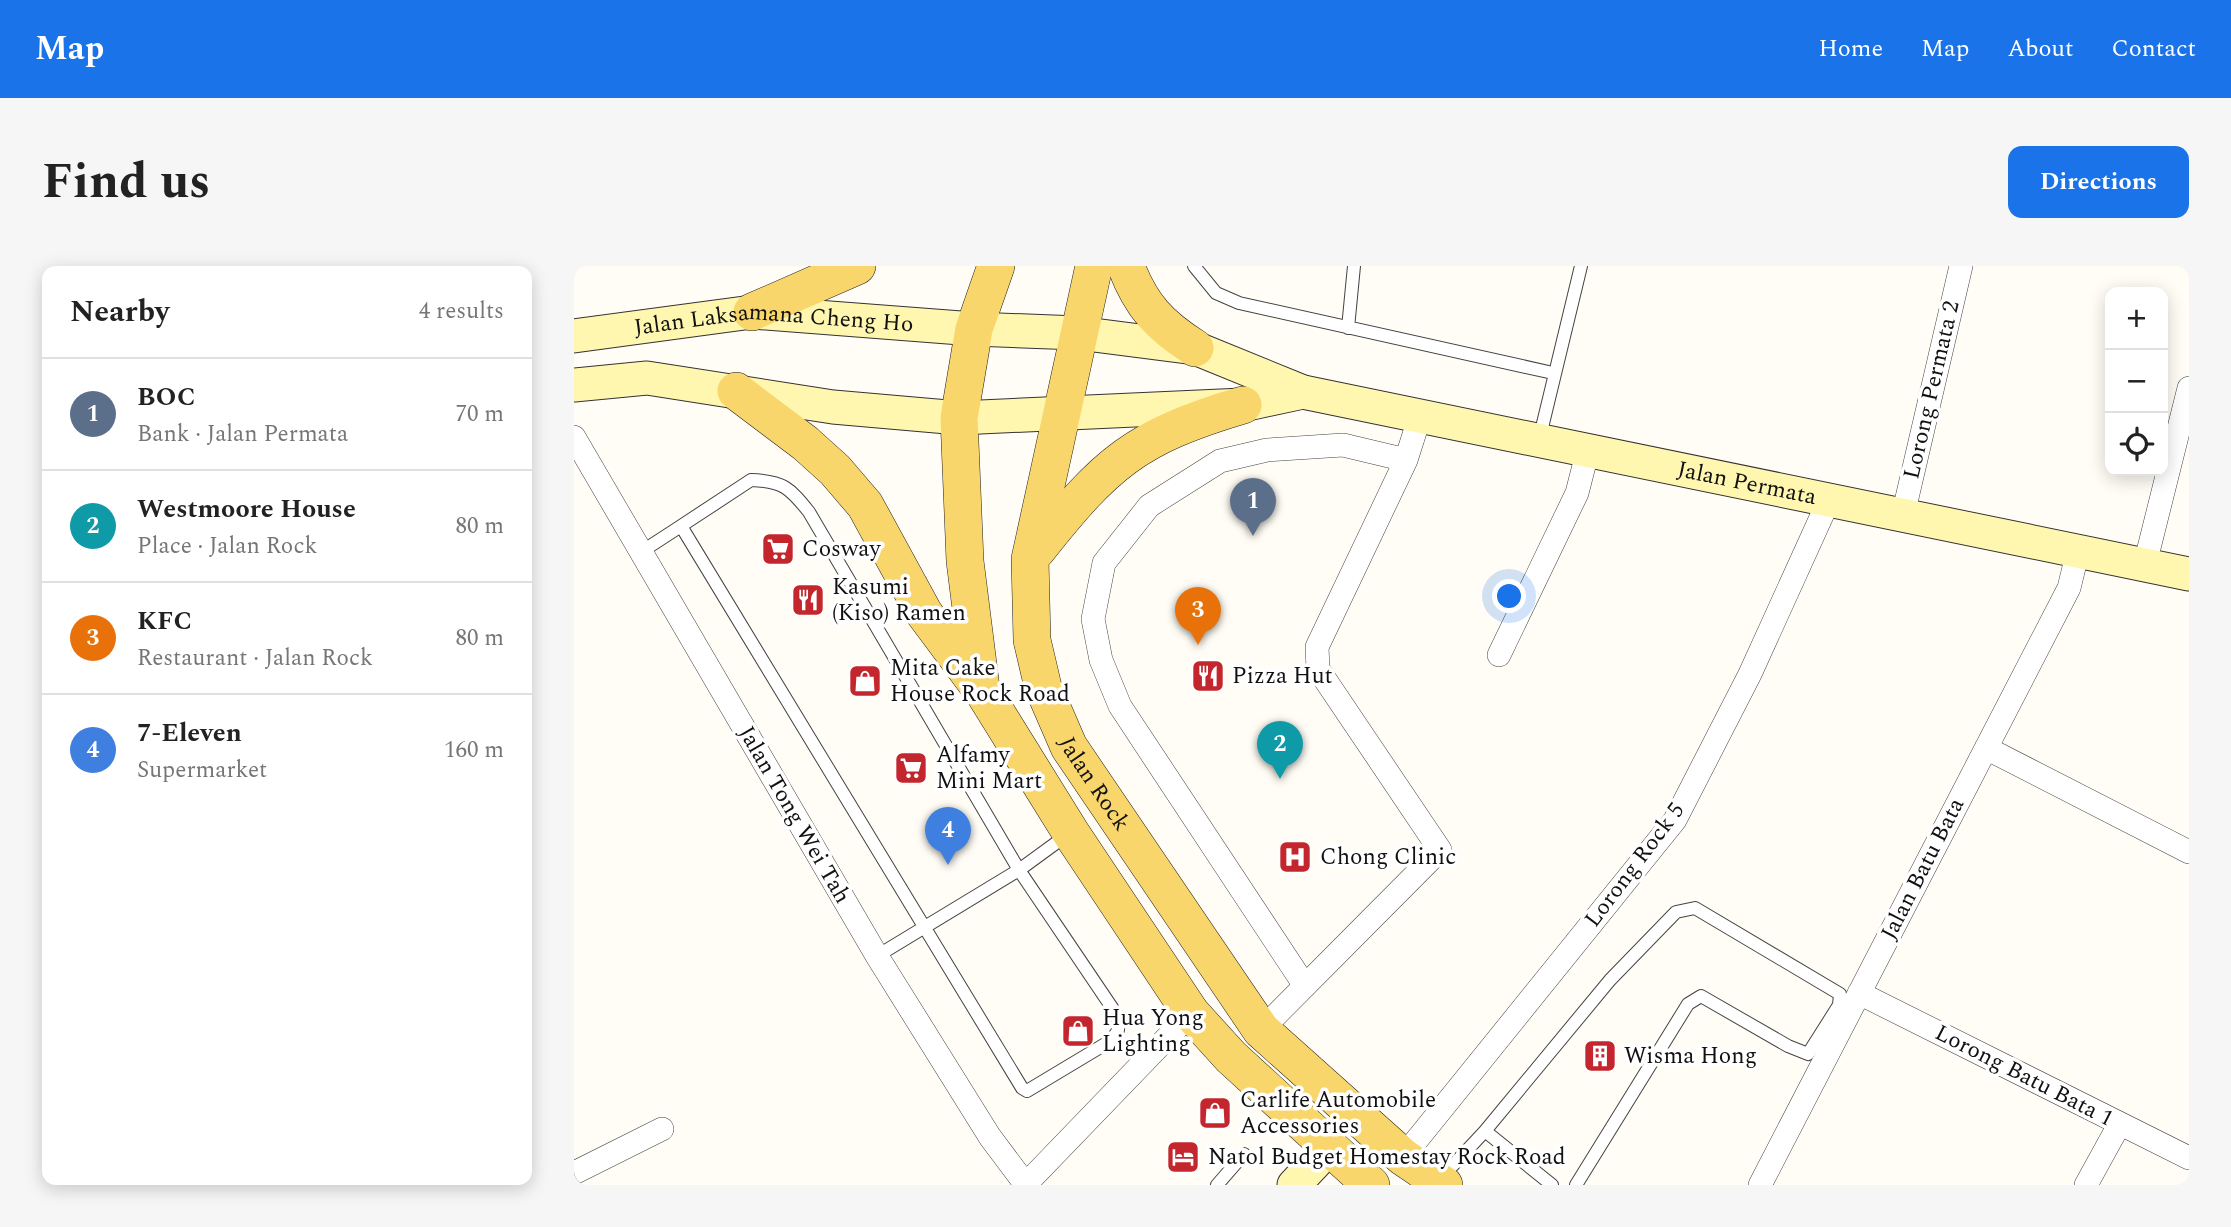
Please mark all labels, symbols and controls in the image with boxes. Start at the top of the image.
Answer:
text: Map [35,24,104,74]
text: Home [1818,31,1883,67]
text: Map [1921,31,1969,67]
text: About [2007,31,2073,67]
text: Contact [2111,31,2196,67]
text: Find us [42,145,210,220]
button: Directions [2008,146,2189,218]
map controls [2105,287,2168,476]
button: + [2105,287,2168,350]
text: Nearby [70,289,169,335]
text: 4 results [419,294,504,329]
street label: Jalan Laksamana Cheng Ho [632,294,915,345]
street label: Lorong Permata 2 [1894,297,1970,483]
button: − [2105,350,2168,413]
text: BOC [137,377,196,417]
text: 1 [87,397,99,432]
text: 70 m [455,397,504,432]
button: locate [2105,413,2168,476]
text: Bank · Jalan Permata [137,417,348,452]
street label: Jalan Permata [1674,452,1820,515]
pin: 1 [1230,478,1276,536]
text: Westmoore House [137,489,356,529]
text: 2 [87,509,99,544]
text: 80 m [455,509,504,544]
text: Place · Jalan Rock [137,529,317,564]
supermarket icon: Cosway [759,530,797,568]
place label: Cosway [802,532,882,567]
place label: Kasumi (Kiso) Ramen [832,570,966,631]
your location [1492,579,1526,613]
restaurant icon: Kasumi (Kiso) Ramen [789,581,827,619]
pin: 3 [1175,587,1221,645]
text: KFC [137,601,192,641]
text: 3 [87,621,99,656]
text: 80 m [455,621,504,656]
text: Restaurant · Jalan Rock [137,641,373,676]
place label: Mita Cake House Rock Road [890,651,1070,712]
restaurant icon: Pizza Hut [1189,657,1227,695]
place label: Pizza Hut [1232,659,1333,694]
shop icon: Mita Cake House Rock Road [846,662,884,700]
text: 7-Eleven [137,713,242,753]
street label: Jalan Tong Wei Tah [729,720,859,910]
pin: 2 [1257,721,1303,779]
street label: Jalan Rock [1049,731,1139,838]
text: 4 [87,733,99,768]
text: 160 m [444,733,504,768]
place label: Alfamy Mini Mart [936,738,1042,799]
supermarket icon: Alfamy Mini Mart [892,749,930,787]
text: Supermarket [137,753,267,788]
street label: Jalan Batu Bata [1872,792,1974,946]
street label: Lorong Rock 5 [1576,795,1694,935]
pin: 4 [925,807,971,865]
hospital icon: Chong Clinic [1276,838,1314,876]
place label: Chong Clinic [1320,840,1456,875]
place label: Hua Yong Lighting [1102,1001,1204,1062]
shop icon: Hua Yong Lighting [1059,1012,1097,1050]
street label: Lorong Batu Bata 1 [1929,1016,2119,1136]
building icon: Wisma Hong [1581,1037,1619,1075]
place label: Wisma Hong [1624,1039,1757,1074]
place label: Carlife Automobile Accessories [1240,1083,1436,1144]
shop icon: Carlife Automobile Accessories [1196,1094,1234,1132]
hotel icon: Natol Budget Homestay Rock Road [1164,1138,1202,1176]
place label: Natol Budget Homestay Rock Road [1208,1140,1566,1175]

